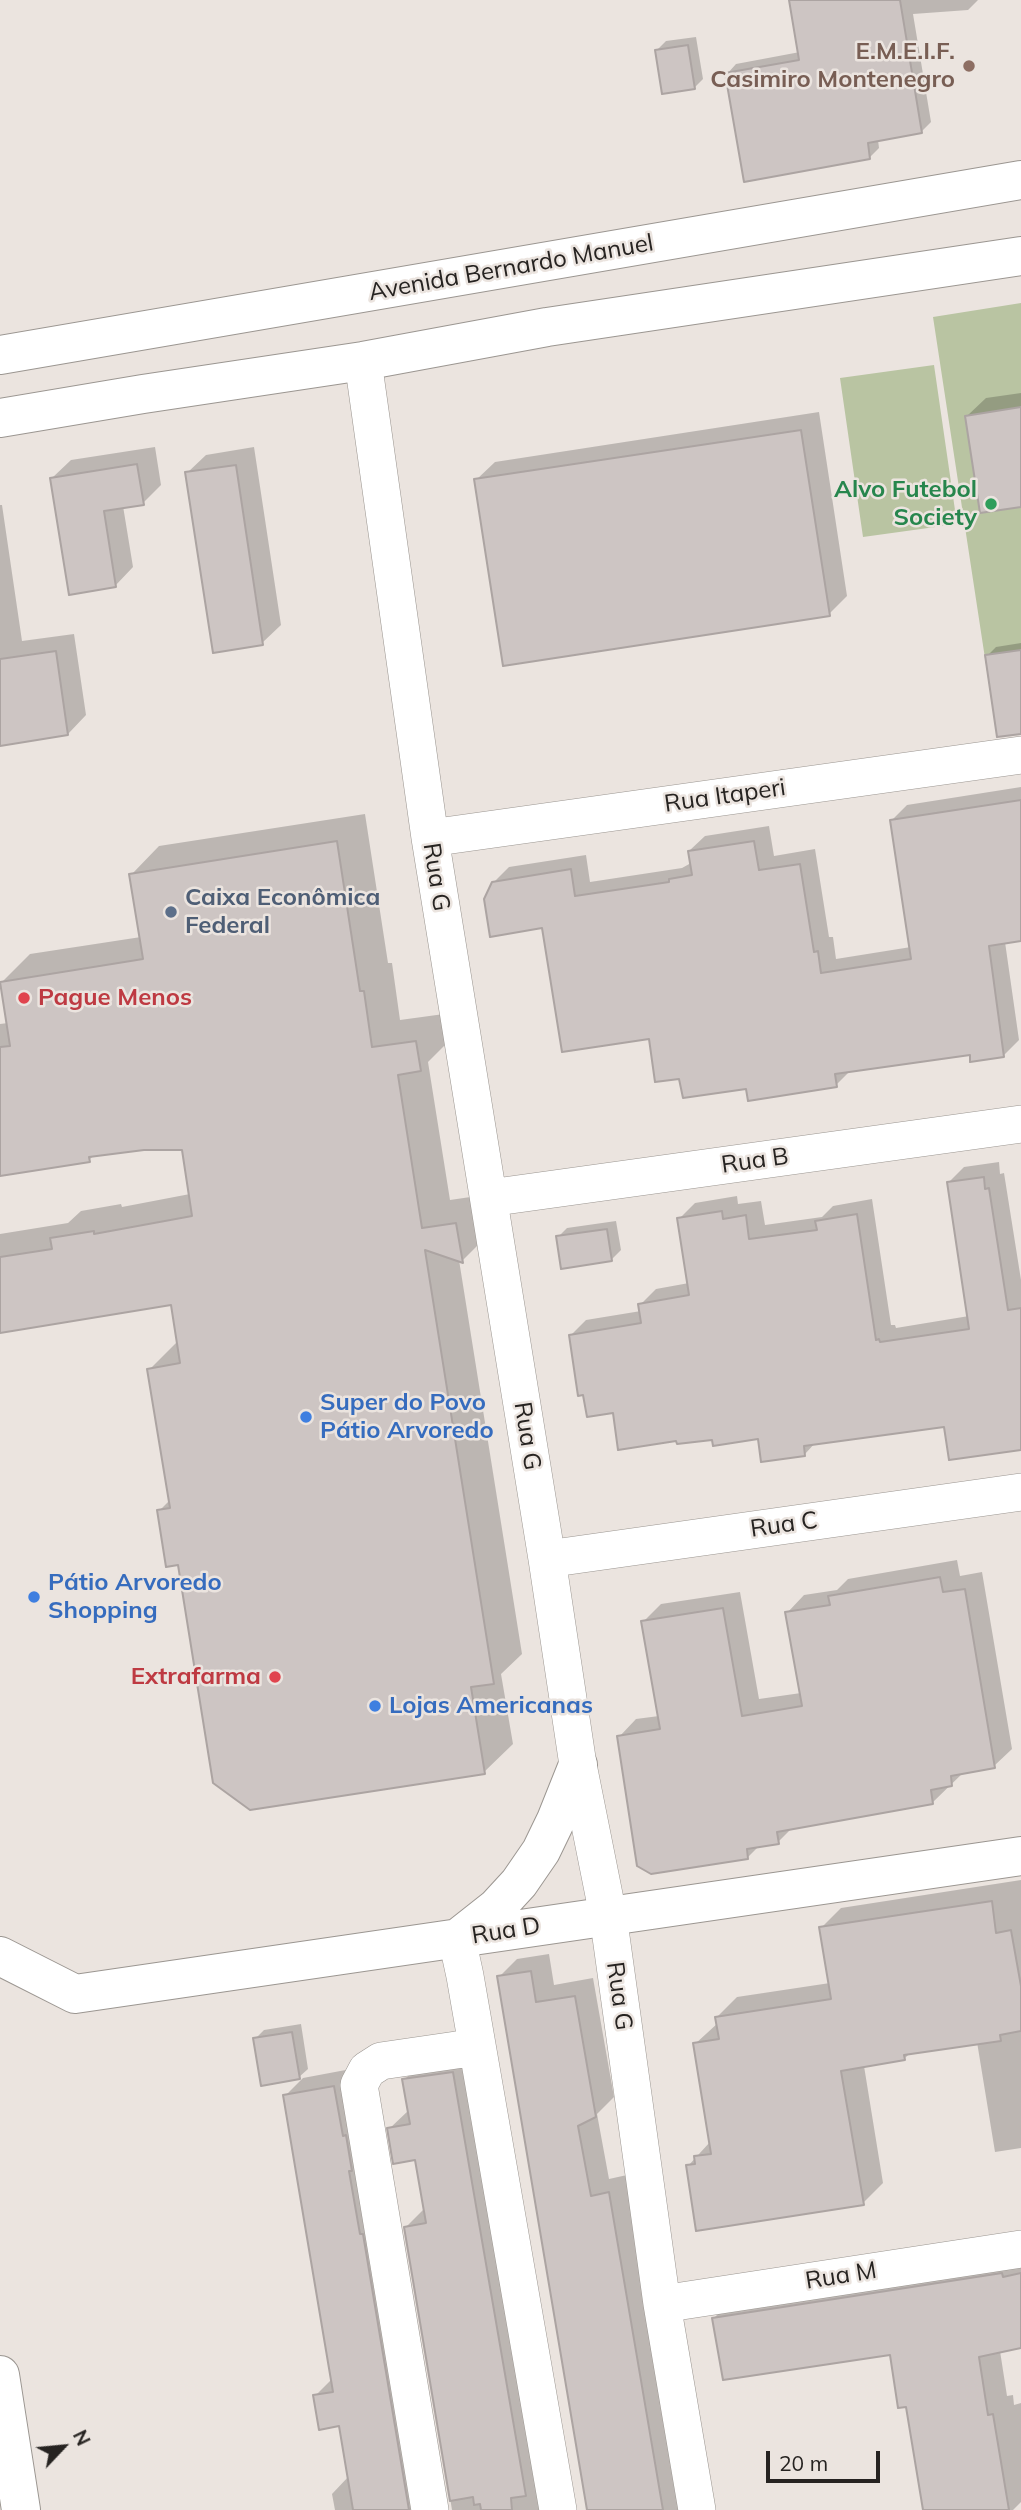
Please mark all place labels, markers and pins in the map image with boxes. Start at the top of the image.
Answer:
place label: E.M.E.I.F. Casimiro Montenegro [710,38,955,94]
marker: E.M.E.I.F. Casimiro Montenegro [961,58,977,74]
place label: Alvo Futebol Society [834,476,977,532]
marker: Alvo Futebol Society [983,496,999,512]
place label: Caixa Econômica Federal [185,884,380,940]
marker: Caixa Econômica Federal [163,904,179,920]
place label: Pague Menos [38,984,192,1012]
marker: Pague Menos [16,990,32,1006]
place label: Super do Povo Pátio Arvoredo [320,1389,494,1445]
marker: Super do Povo Pátio Arvoredo [298,1409,314,1425]
place label: Pátio Arvoredo Shopping [48,1569,222,1625]
marker: Pátio Arvoredo Shopping [26,1589,42,1605]
place label: Extrafarma [131,1663,261,1691]
marker: Extrafarma [267,1669,283,1685]
place label: Lojas Americanas [389,1692,593,1720]
marker: Lojas Americanas [367,1698,383,1714]

